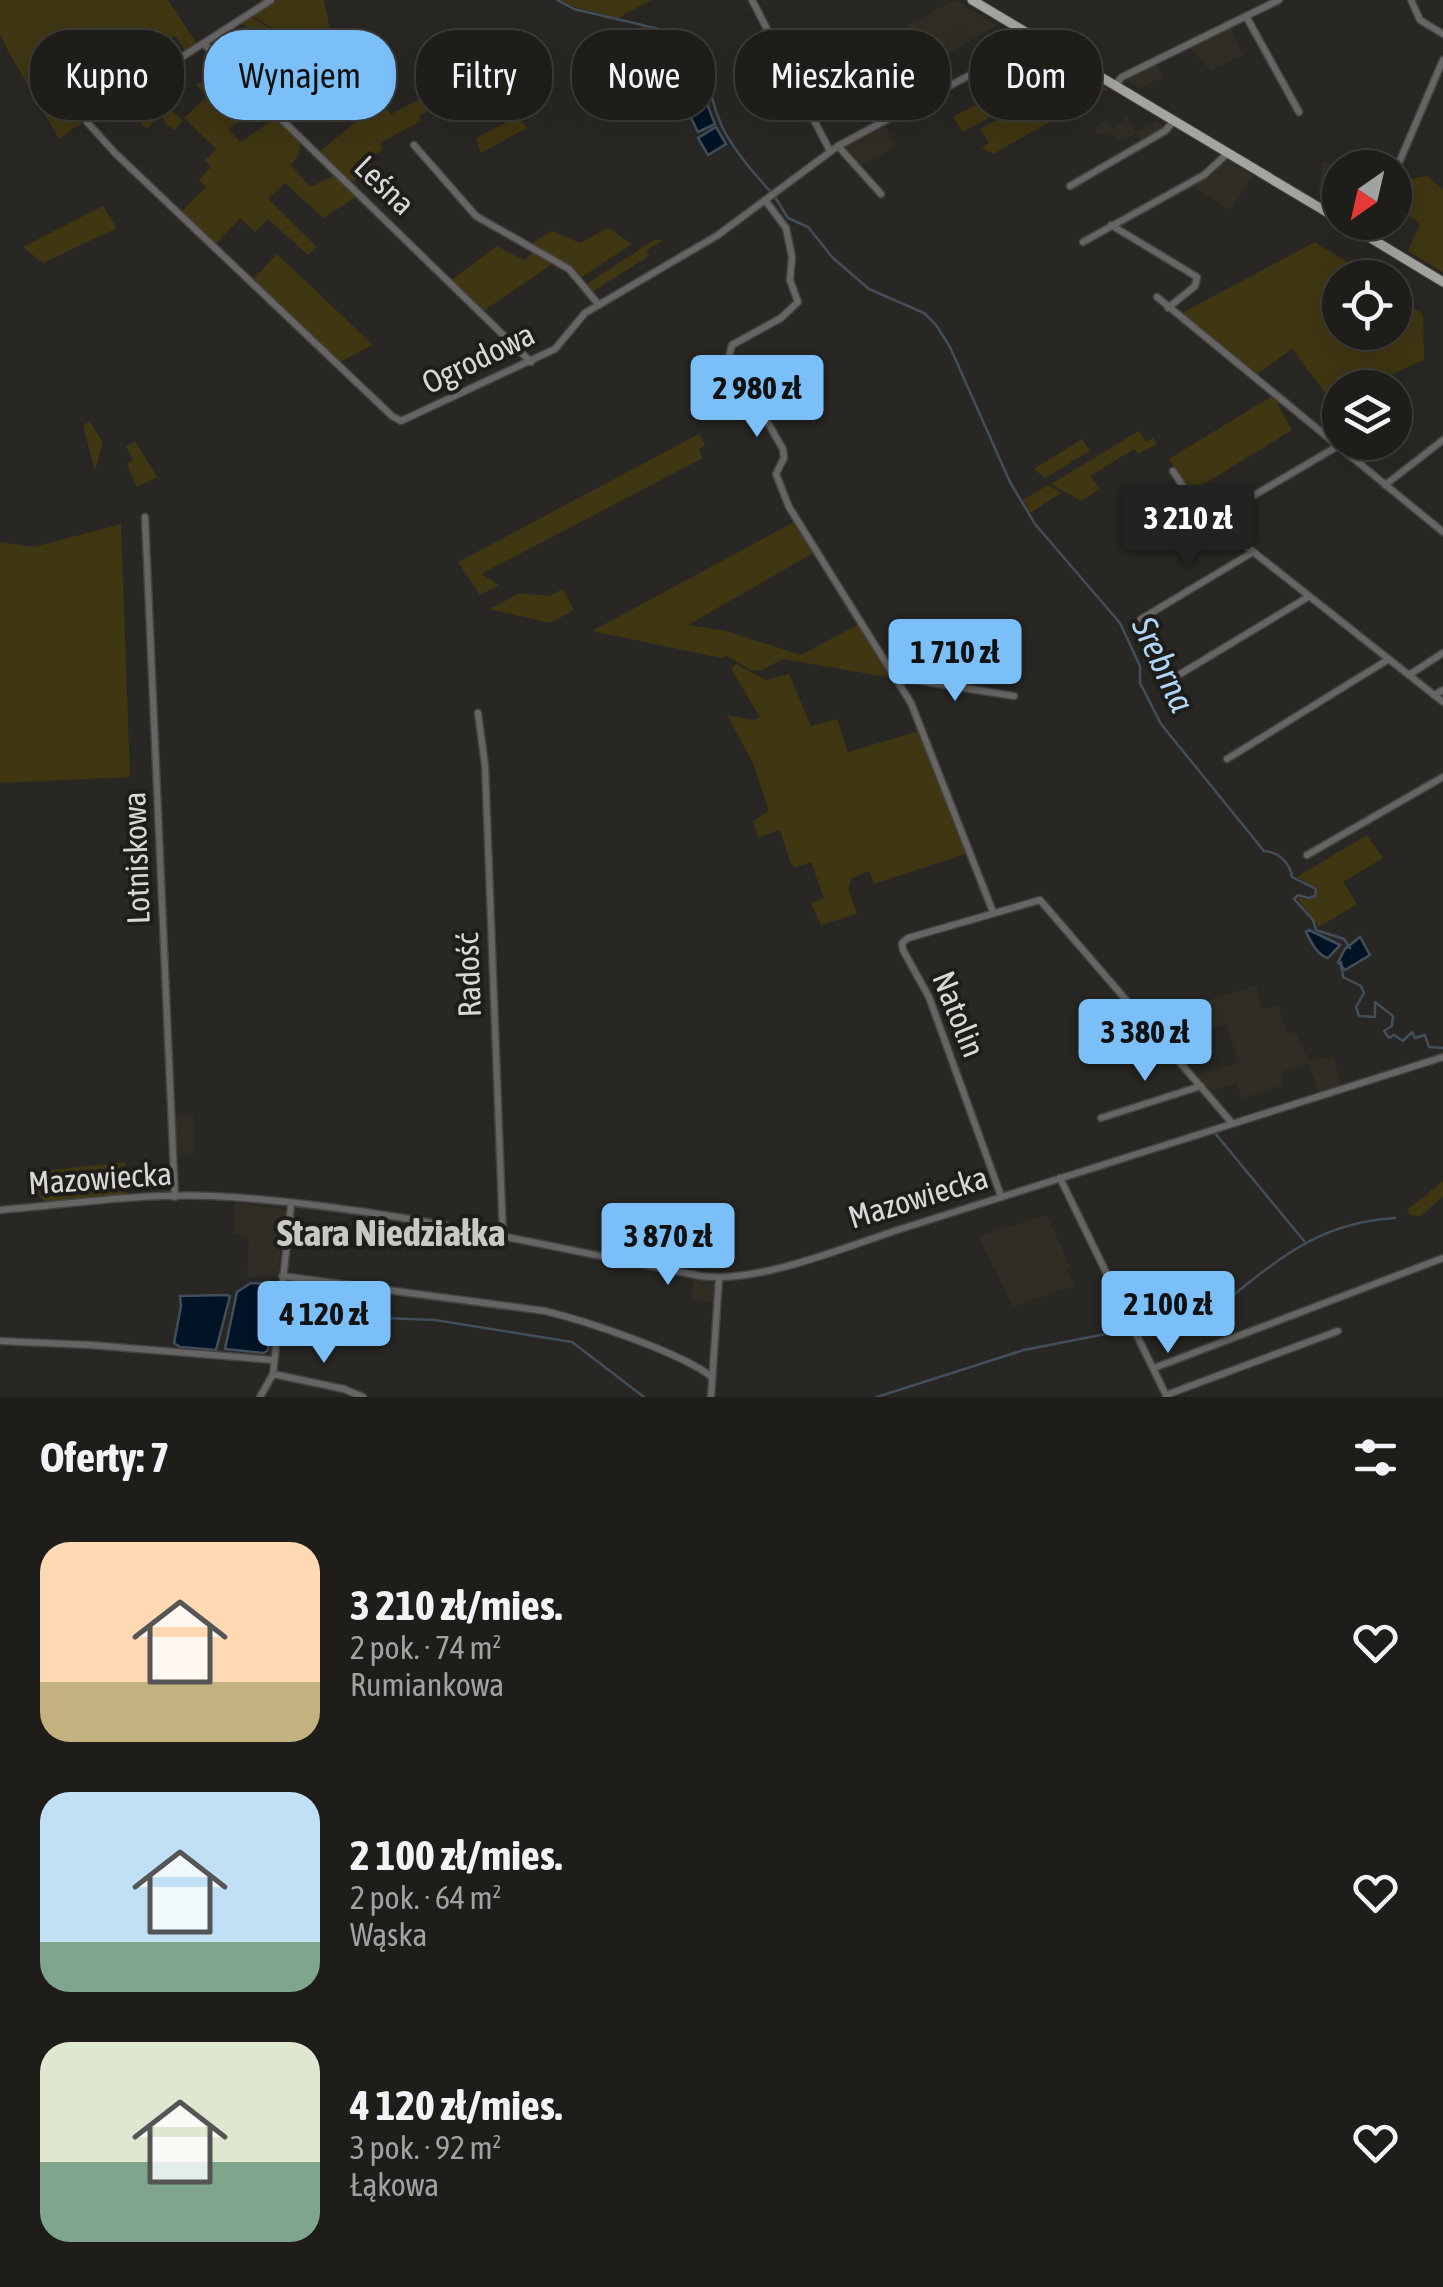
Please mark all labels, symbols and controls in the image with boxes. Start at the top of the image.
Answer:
chip: Kupno [30,30,184,120]
chip: Wynajem [204,30,396,120]
chip: Filtry [416,30,552,120]
chip: Nowe [572,30,715,120]
chip: Mieszkanie [735,30,950,120]
chip: Dom [970,30,1102,120]
street label: Leśna [347,148,423,222]
north arrow [1322,150,1412,240]
map controls [1322,150,1412,460]
button: locate [1322,260,1412,350]
street label: Ogrodowa [416,315,540,401]
pin: 2 980 zł [654,355,860,440]
text: 2 980 zł [713,369,801,406]
button: layers [1322,370,1412,460]
pin: 3 210 zł [1085,485,1291,570]
text: 3 210 zł [1144,499,1232,536]
water label: Srebrna [1124,609,1203,718]
pin: 1 710 zł [852,619,1058,704]
text: 1 710 zł [911,633,999,670]
street label: Lotniskowa [115,791,157,925]
street label: Radość [448,932,488,1018]
street label: Natolin [925,966,993,1062]
pin: 3 380 zł [1042,999,1248,1084]
text: 3 380 zł [1101,1013,1189,1050]
street label: Mazowiecka [27,1155,173,1201]
street label: Mazowiecka [844,1158,992,1236]
pin: 3 870 zł [565,1203,771,1288]
district label: Stara Niedziałka [277,1211,505,1254]
text: 3 870 zł [624,1217,712,1254]
pin: 2 100 zł [1065,1271,1271,1356]
pin: 4 120 zł [221,1281,427,1366]
text: 2 100 zł [1124,1285,1212,1322]
text: 4 120 zł [280,1295,368,1332]
icon: filters [1348,1430,1403,1485]
text: Oferty: 7 [40,1433,170,1481]
text: 3 210 zł/mies. [350,1581,562,1629]
icon: home [120,1582,240,1702]
icon: heart [1348,1615,1403,1670]
text: 2 pok. · 74 m² [350,1629,502,1666]
text: Rumiankowa [350,1666,504,1703]
text: 2 100 zł/mies. [350,1831,562,1879]
icon: home [120,1832,240,1952]
icon: heart [1348,1865,1403,1920]
text: 2 pok. · 64 m² [350,1879,502,1916]
text: Wąska [350,1916,427,1953]
text: 4 120 zł/mies. [350,2081,562,2129]
icon: home [120,2082,240,2202]
icon: heart [1348,2115,1403,2170]
text: 3 pok. · 92 m² [350,2129,502,2166]
text: Łąkowa [350,2166,439,2203]

